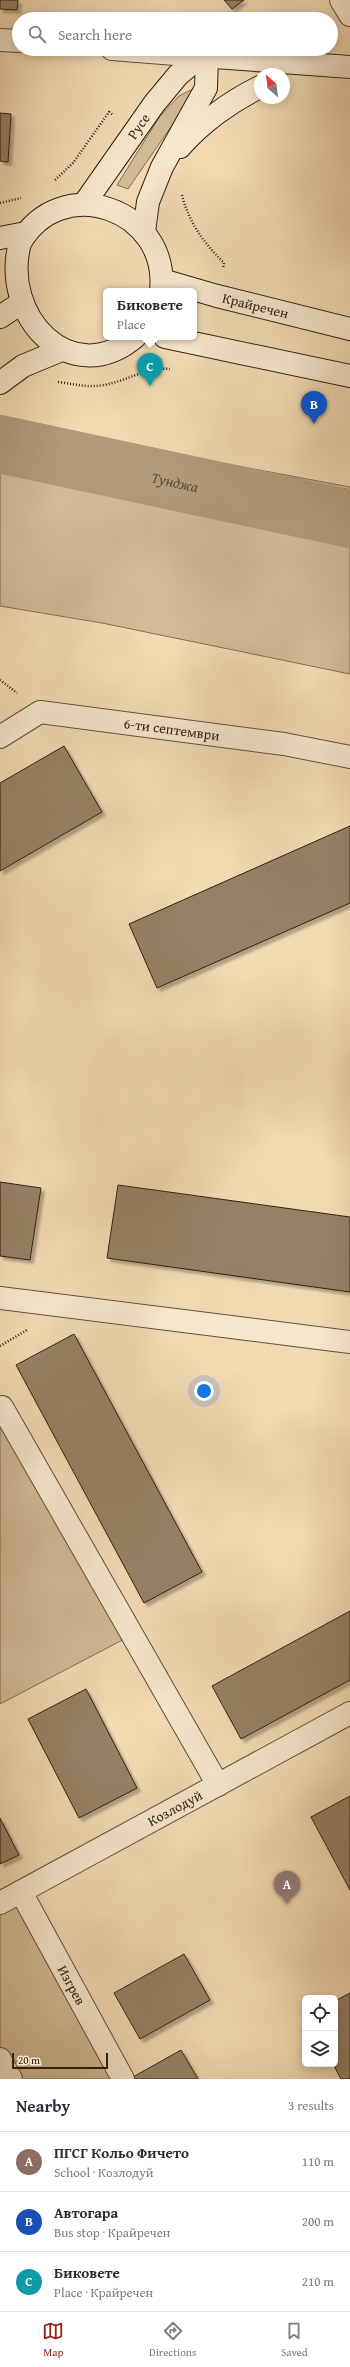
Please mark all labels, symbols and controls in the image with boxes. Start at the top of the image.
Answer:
search box [12,12,338,56]
icon: search [26,23,48,45]
text: Search here [58,24,132,45]
north arrow [254,68,290,104]
street label: Русе [122,109,155,143]
popup [103,288,197,340]
street label: Крайречен [220,288,291,323]
text: Биковете [117,294,183,315]
text: Place [117,315,146,334]
pin: C [137,353,163,386]
pin: B [301,391,327,424]
water label: Тунджа [149,466,201,497]
street label: 6-ти септември [123,713,221,745]
your location [194,1381,214,1401]
street label: Козлодуй [144,1785,206,1831]
pin: A [274,1871,300,1904]
street label: Изгрев [53,1962,91,2009]
map controls [302,1995,338,2067]
button: locate [302,1995,338,2031]
button: layers [302,2031,338,2067]
scale bar [12,2051,108,2070]
text: 20 m [18,2052,40,2068]
text: Nearby [16,2093,70,2118]
text: 3 results [288,2096,334,2115]
text: ПГСГ Кольо Фичето [54,2142,189,2163]
text: A [25,2152,33,2171]
text: 110 m [302,2152,334,2171]
text: School · Козлодуй [54,2163,153,2182]
text: Автогара [54,2202,118,2223]
text: B [25,2212,33,2231]
text: 200 m [302,2212,334,2231]
text: Bus stop · Крайречен [54,2223,170,2242]
text: Биковете [54,2262,120,2283]
text: C [25,2272,33,2291]
text: 210 m [302,2272,334,2291]
text: Place · Крайречен [54,2283,153,2302]
tab: Map [42,2320,64,2360]
tab: Directions [149,2320,196,2360]
tab: Saved [281,2320,308,2360]

